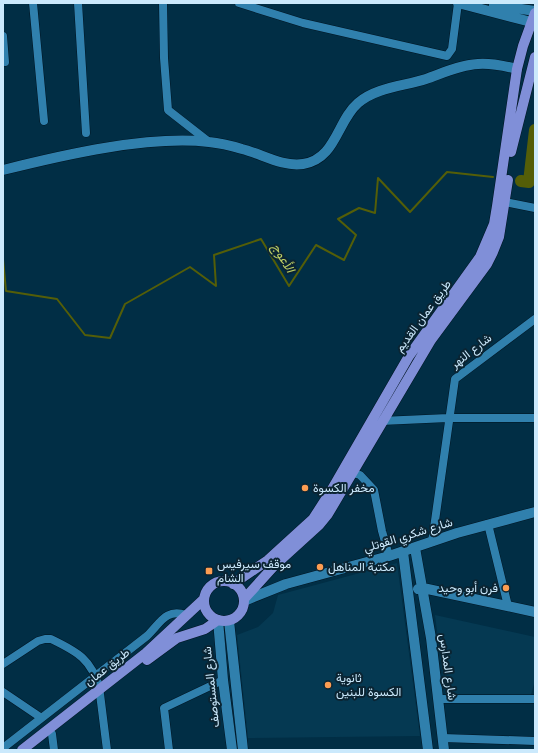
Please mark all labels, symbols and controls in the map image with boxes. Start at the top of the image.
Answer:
water label: الأعوج [267,240,300,278]
street label: طريق عمان القديم [391,276,455,355]
street label: شارع النهر [446,330,496,374]
place label: مخفر الكسوة [313,480,375,496]
marker: مخفر الكسوة [300,483,310,493]
street label: شارع شكري القوتلي [362,514,455,558]
place label: موقف سيرفيس الشام [217,556,291,586]
place label: مكتبة المناهل [328,559,395,575]
marker: مكتبة المناهل [315,562,325,572]
marker: موقف سيرفيس الشام [204,566,214,576]
place label: فرن أبو وحيد [438,580,498,596]
marker: فرن أبو وحيد [501,583,511,593]
street label: شارع المدارس [434,633,461,701]
street label: طريق عمان [81,644,133,690]
street label: شارع المستوصف [199,646,224,728]
place label: ثانوية الكسوة للبنين [336,670,401,700]
marker: ثانوية الكسوة للبنين [323,680,333,690]

